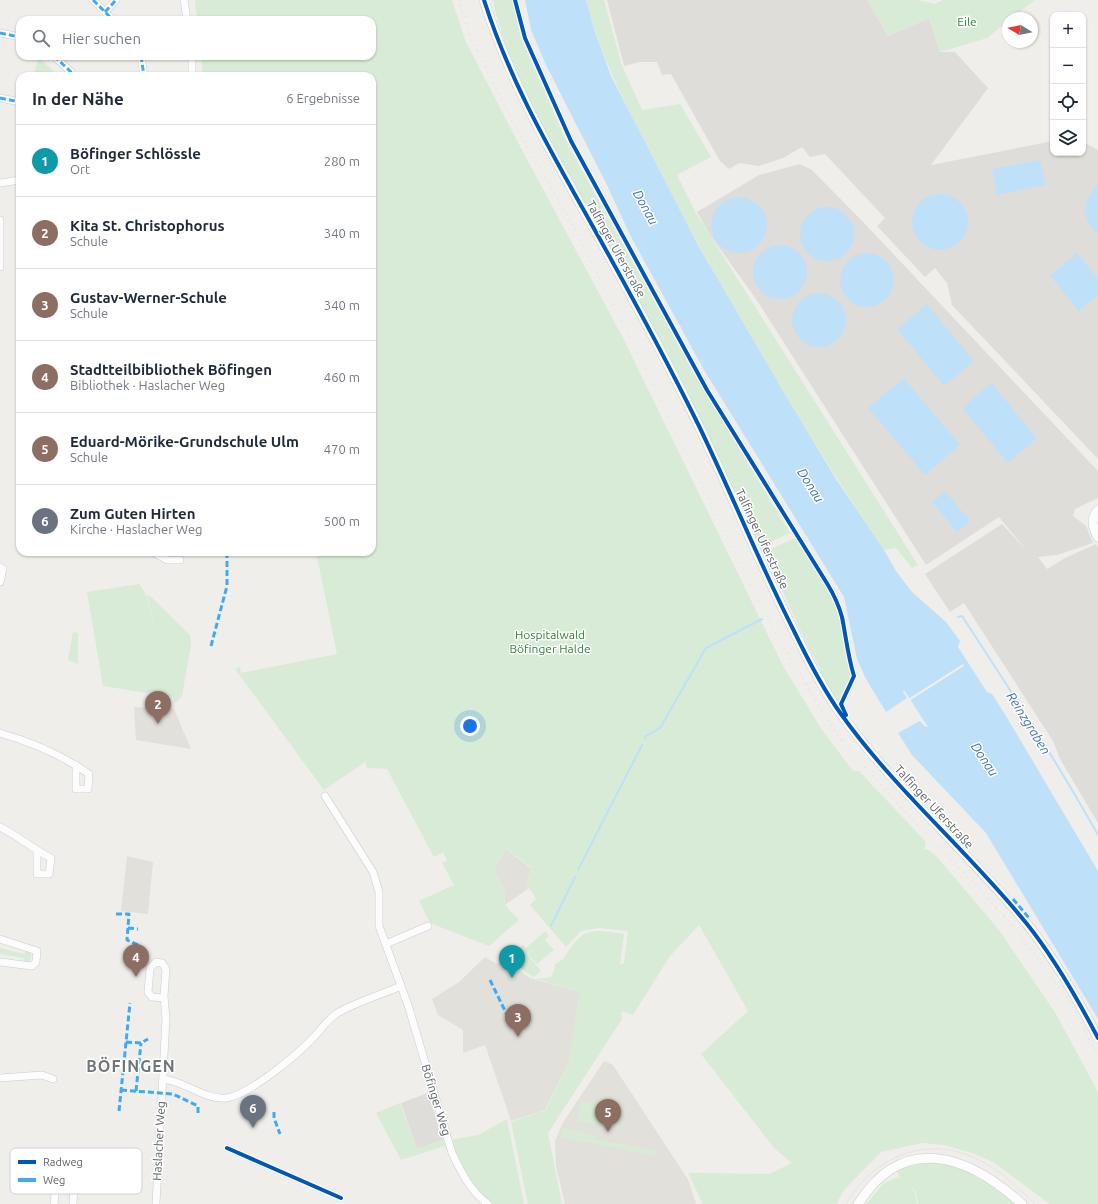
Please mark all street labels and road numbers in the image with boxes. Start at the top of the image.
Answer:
street label: Talfinger Uferstraße [584,198,649,300]
street label: Talfinger Uferstraße [734,487,791,591]
street label: Talfinger Uferstraße [892,762,976,851]
street label: Böfinger Weg [419,1062,454,1137]
street label: Haslacher Weg [150,1101,167,1181]

